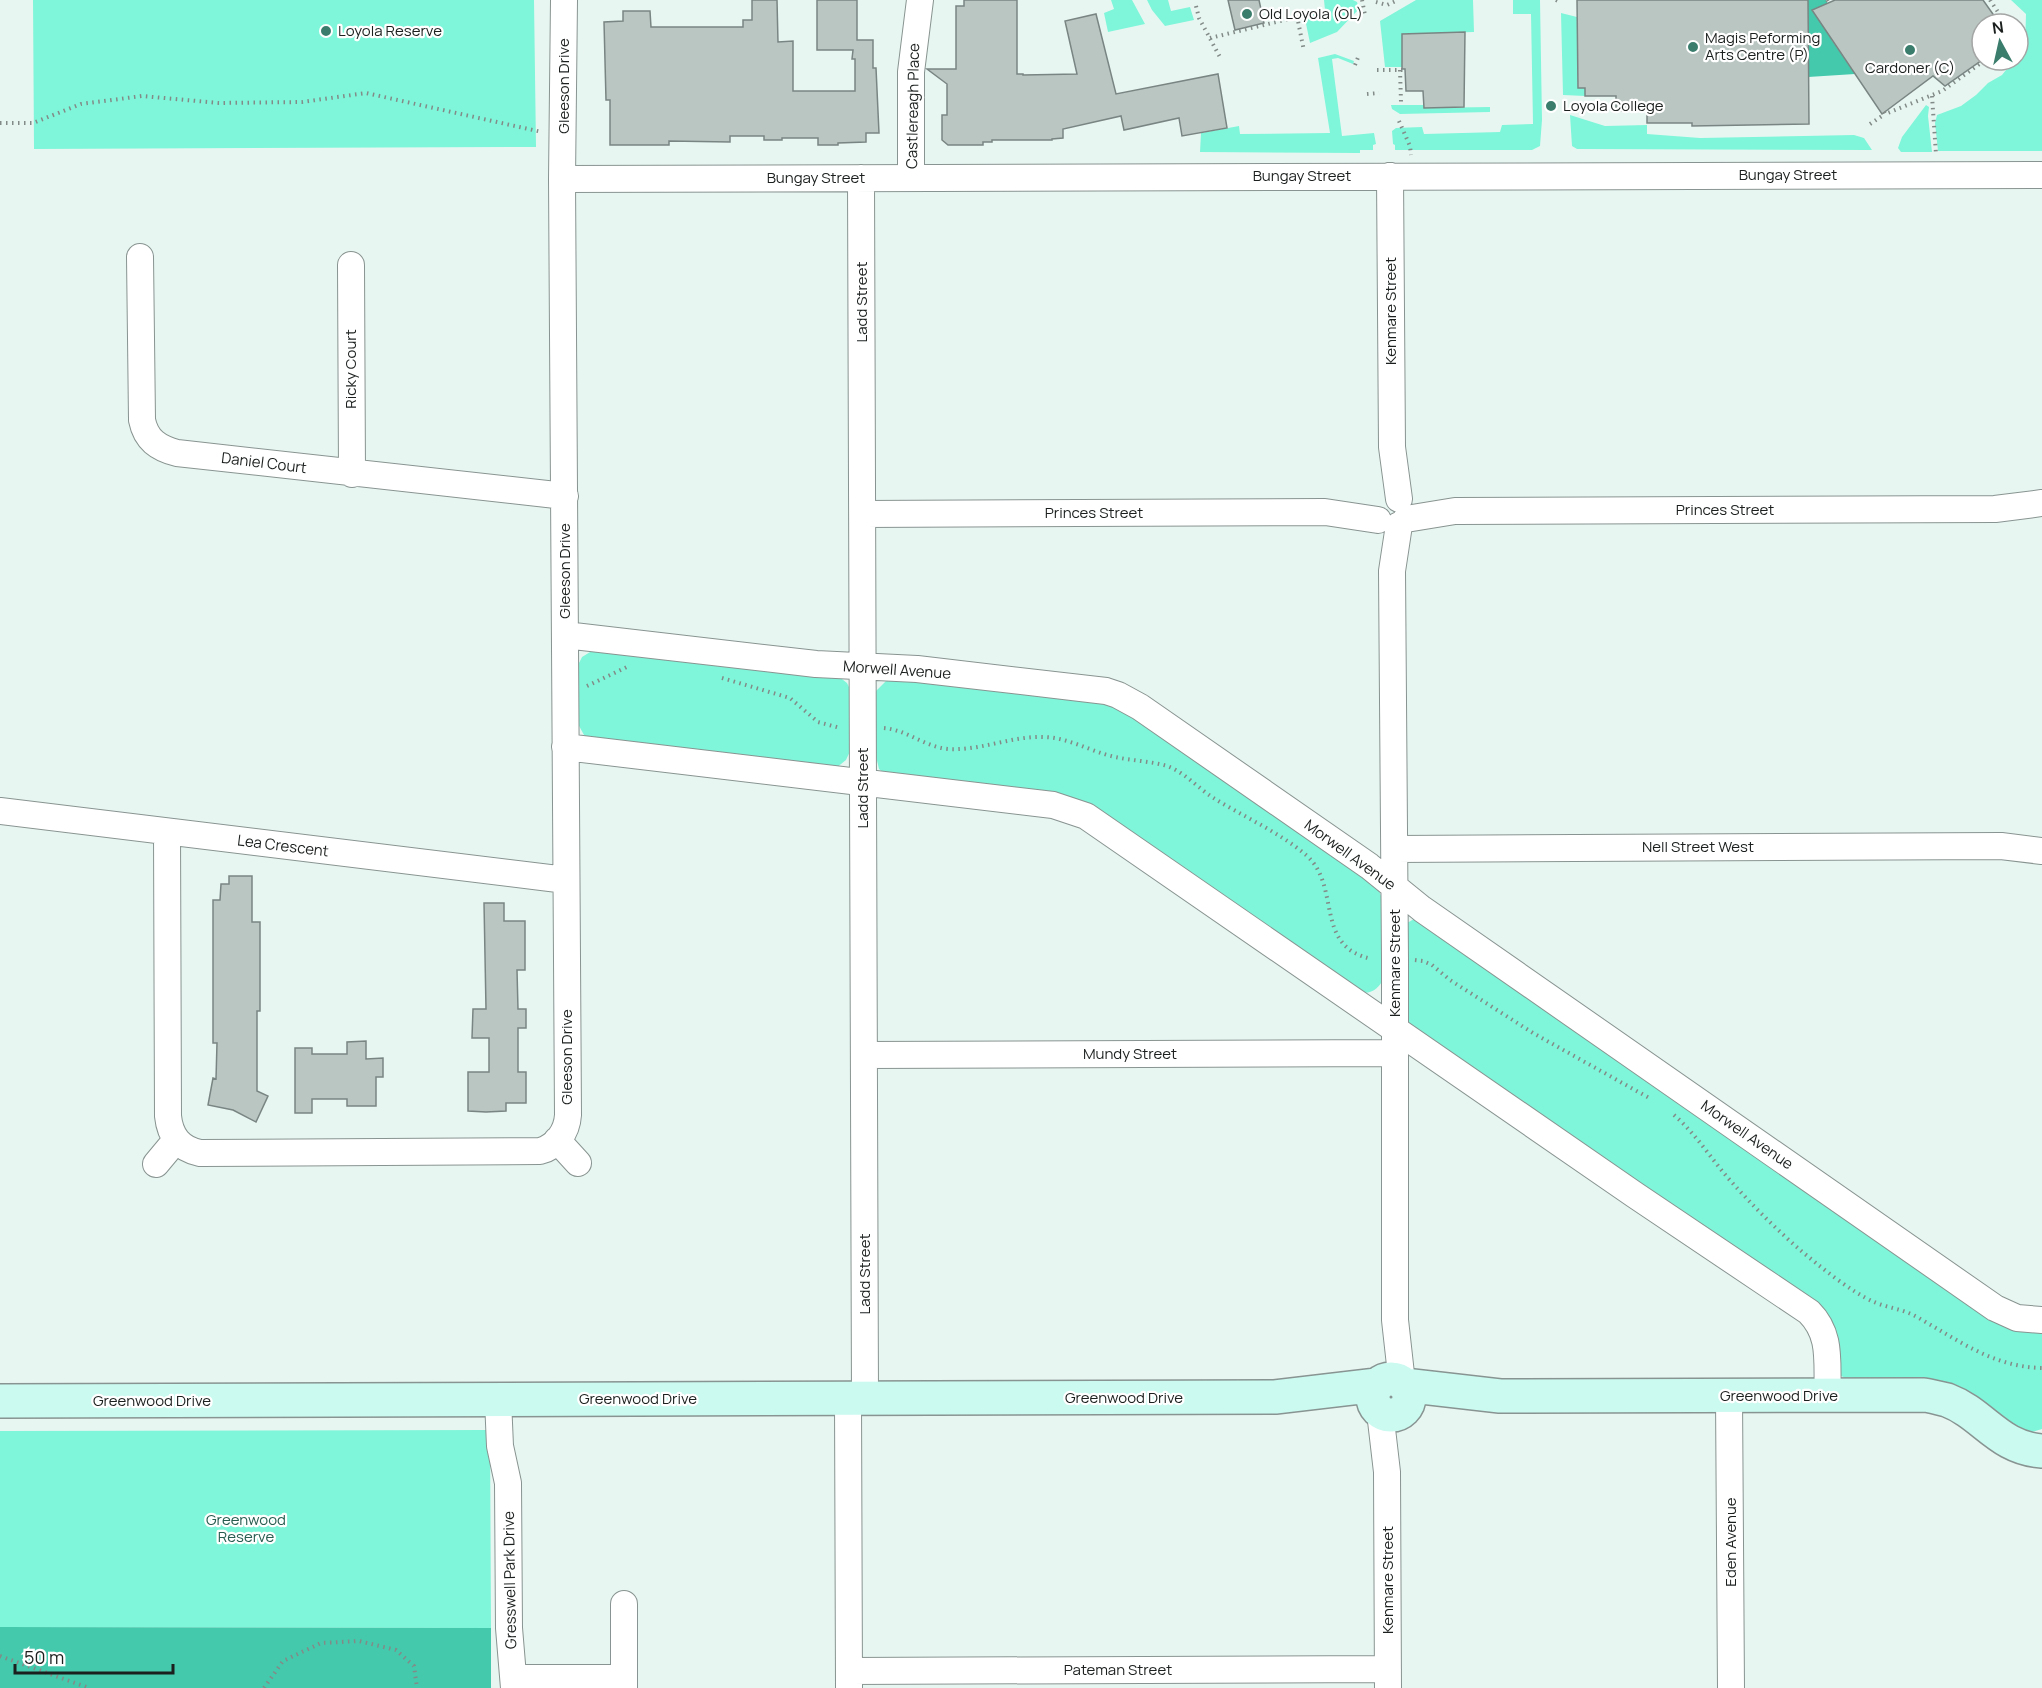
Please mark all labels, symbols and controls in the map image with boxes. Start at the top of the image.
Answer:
place label: Old Loyola (OL) [1259,3,1363,24]
marker: Old Loyola (OL) [1240,7,1254,21]
north arrow [1970,12,2030,72]
text: N [1991,15,2005,39]
place label: Loyola Reserve [338,20,442,41]
marker: Loyola Reserve [319,24,333,38]
place label: Magis Peforming Arts Centre (P) [1705,27,1820,65]
street label: Gleeson Drive [553,38,574,134]
marker: Magis Peforming Arts Centre (P) [1686,40,1700,54]
street label: Castlereagh Place [901,43,924,169]
marker: Cardoner (C) [1903,43,1917,57]
place label: Cardoner (C) [1865,57,1955,78]
place label: Loyola College [1563,95,1664,116]
marker: Loyola College [1544,99,1558,113]
street label: Bungay Street [1739,164,1837,185]
street label: Bungay Street [1253,165,1351,186]
street label: Bungay Street [767,167,865,188]
street label: Kenmare Street [1380,257,1401,365]
street label: Ladd Street [851,262,872,342]
street label: Ricky Court [340,329,361,409]
street label: Daniel Court [220,447,308,478]
street label: Princes Street [1676,499,1774,520]
street label: Princes Street [1045,502,1143,523]
street label: Gleeson Drive [554,523,575,619]
street label: Morwell Avenue [842,655,952,684]
street label: Ladd Street [852,748,873,828]
street label: Morwell Avenue [1300,814,1400,895]
street label: Lea Crescent [236,829,330,862]
street label: Nell Street West [1642,836,1754,857]
street label: Kenmare Street [1384,909,1405,1017]
street label: Gleeson Drive [556,1009,577,1105]
street label: Mundy Street [1083,1043,1177,1064]
street label: Morwell Avenue [1697,1095,1798,1174]
street label: Ladd Street [854,1234,875,1314]
street label: Greenwood Drive [1720,1385,1838,1406]
street label: Greenwood Drive [1065,1387,1183,1408]
street label: Greenwood Drive [579,1388,697,1409]
street label: Greenwood Drive [93,1390,211,1411]
street label: Eden Avenue [1720,1497,1741,1587]
park label: Greenwood Reserve [206,1509,286,1547]
street label: Gresswell Park Drive [498,1511,521,1649]
street label: Kenmare Street [1377,1526,1398,1634]
scale bar [15,1637,172,1675]
text: 50 m [24,1645,64,1669]
street label: Pateman Street [1064,1659,1172,1680]

